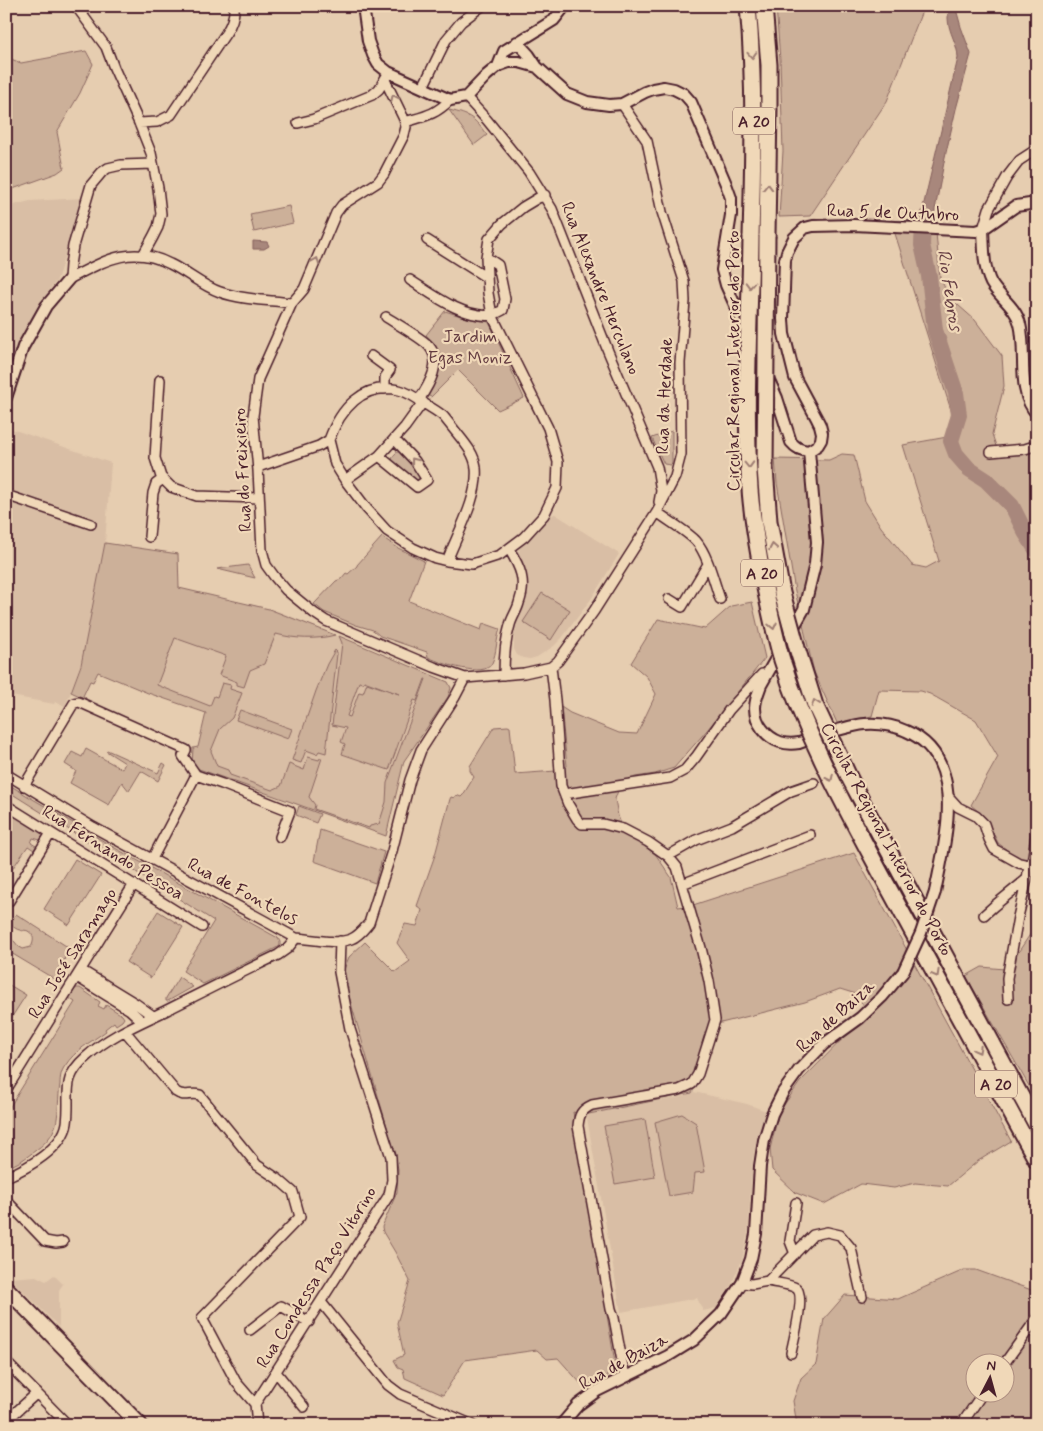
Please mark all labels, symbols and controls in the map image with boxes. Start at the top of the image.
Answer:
one-way arrow [746,51,757,59]
one-way arrow [390,94,400,103]
road number: A 20 [733,108,775,134]
one-way arrow [763,183,773,190]
street label: Rua Alexandre Herculano [554,198,646,378]
street label: Rua 5 de Outubro [826,199,960,227]
street label: Circular Regional Interior do Porto [722,231,746,491]
water label: Rio Febros [931,248,969,334]
one-way arrow [310,257,320,265]
one-way arrow [745,282,755,290]
park label: Jardim Egas Moniz [428,325,513,370]
street label: Rua da Herdade [651,337,679,455]
street label: Rua do Freixieiro [228,407,258,533]
one-way arrow [412,458,420,467]
one-way arrow [744,462,755,470]
one-way arrow [768,542,779,551]
road number: A 20 [741,560,783,586]
one-way arrow [767,621,778,630]
one-way arrow [811,700,821,708]
street label: Circular Regional Interior do Porto [814,719,958,960]
one-way arrow [824,773,834,782]
street label: Rua Fernando Pessoa [37,800,188,906]
street label: Rua de Fontelos [183,853,302,931]
street label: Rua José Saramago [23,883,123,1024]
one-way arrow [930,969,940,978]
street label: Rua de Baiza [791,975,880,1059]
one-way arrow [971,1045,981,1054]
road number: A 20 [975,1070,1017,1098]
street label: Rua Condessa Paço Vitorino [251,1182,383,1373]
street label: Rua de Baiza [575,1327,672,1396]
north arrow [966,1354,1016,1404]
text: N [986,1357,997,1376]

